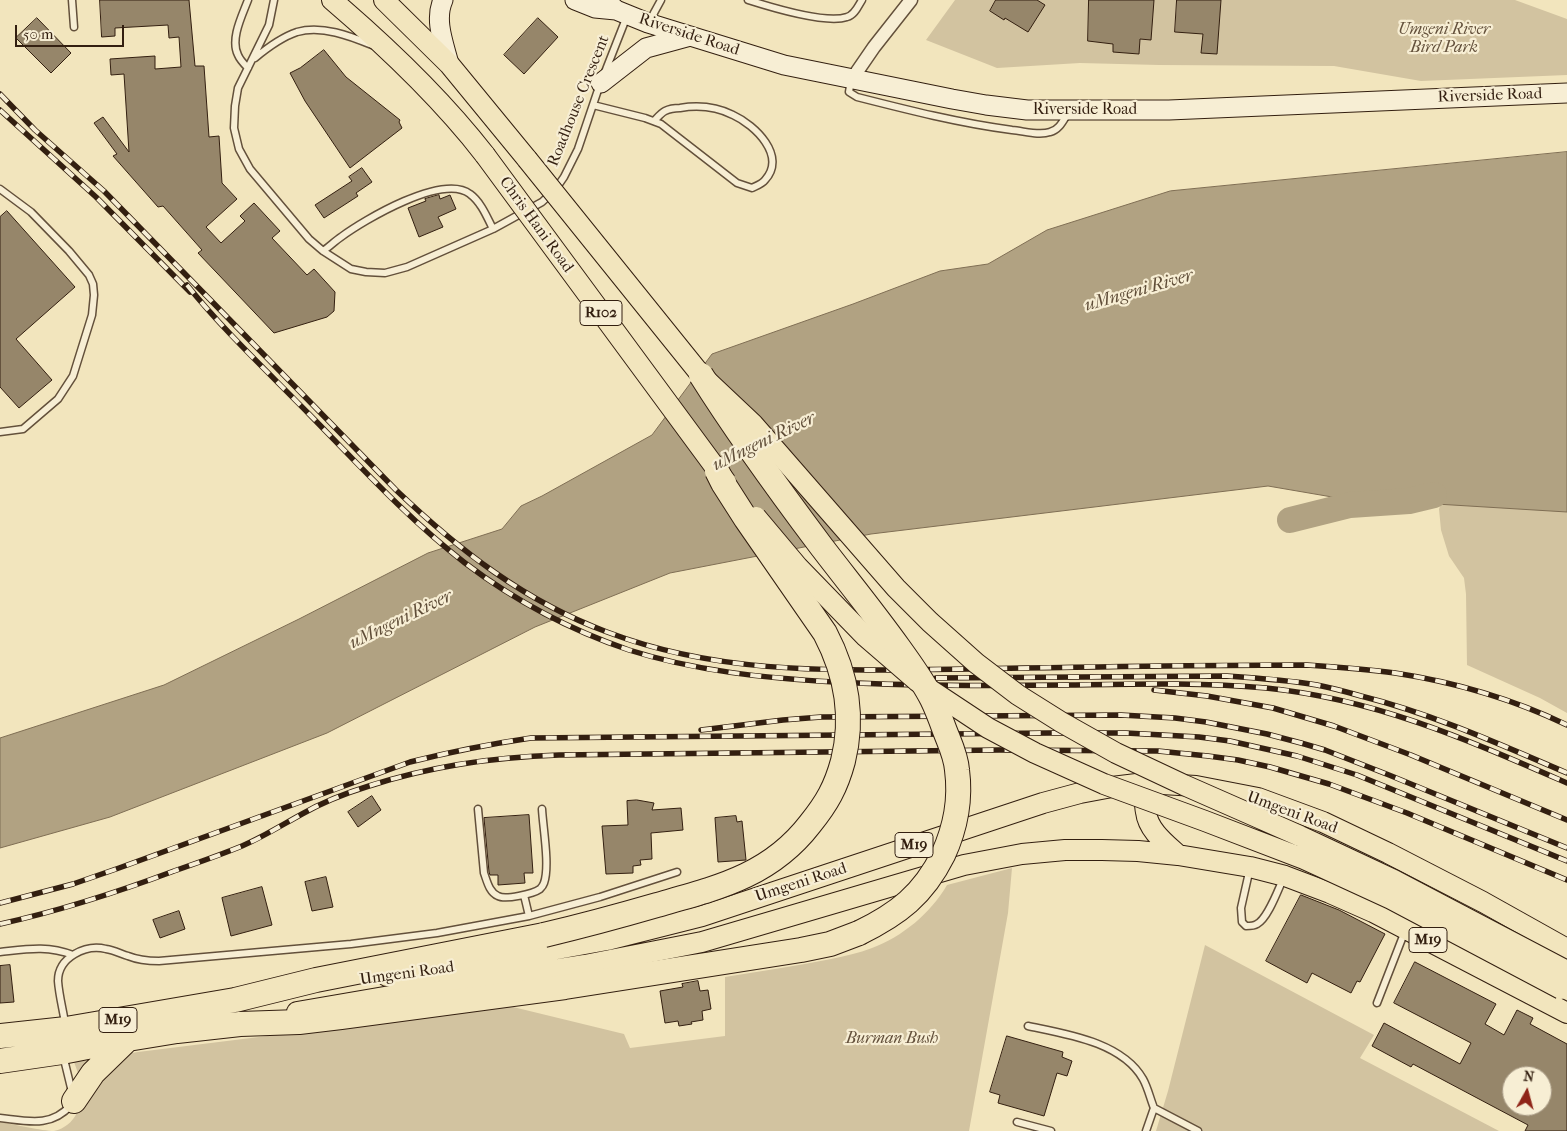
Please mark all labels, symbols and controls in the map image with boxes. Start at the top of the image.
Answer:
street label: Riverside Road [636,10,742,60]
scale bar [18,15,126,47]
park label: Umgeni River Bird Park [1398,20,1490,58]
text: 50 m [23,25,53,43]
street label: Roadhouse Crescent [544,33,614,169]
street label: Riverside Road [1437,85,1543,107]
street label: Riverside Road [1033,100,1137,120]
street label: Chris Hani Road [495,173,577,277]
water label: uMngeni River [1082,265,1196,317]
road number: R102 [580,300,622,326]
water label: uMngeni River [709,408,819,476]
water label: uMngeni River [346,586,456,654]
street label: Umgeni Road [1244,788,1340,838]
road number: M19 [895,832,933,858]
street label: Umgeni Road [753,859,849,907]
road number: M19 [1409,928,1447,952]
street label: Umgeni Road [358,958,456,990]
road number: M19 [99,1008,137,1032]
park label: Burman Bush [846,1029,938,1049]
north arrow [1502,1066,1552,1116]
text: N [1522,1068,1535,1086]

